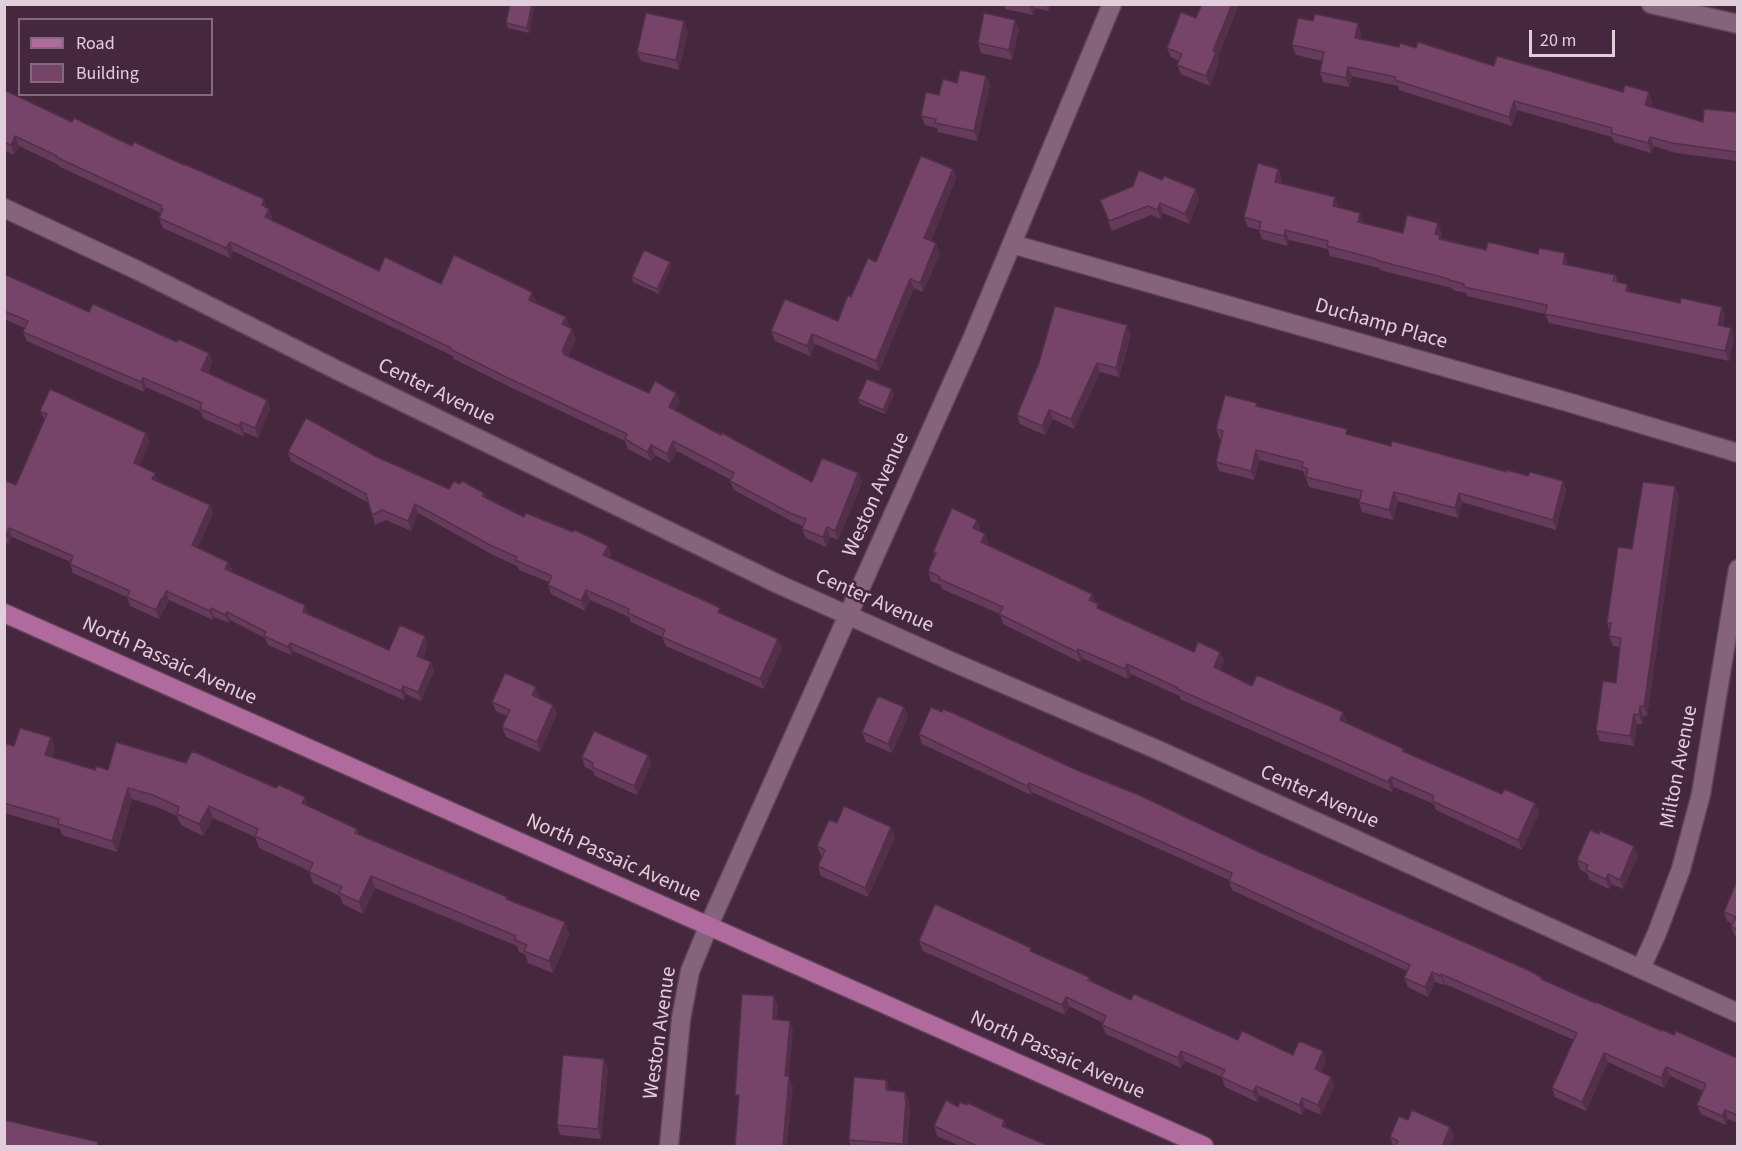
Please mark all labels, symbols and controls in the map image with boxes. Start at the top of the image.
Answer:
legend [18,18,213,96]
scale bar [1532,18,1618,56]
text: 20 m [1540,28,1576,53]
text: Road [76,31,115,56]
text: Building [76,61,139,86]
street label: Duchamp Place [1312,294,1450,356]
street label: Center Avenue [373,354,499,432]
street label: Weston Avenue [838,429,916,561]
street label: Center Avenue [811,565,937,639]
street label: North Passaic Avenue [78,612,260,712]
street label: Milton Avenue [1656,704,1704,830]
street label: Center Avenue [1256,761,1382,835]
street label: North Passaic Avenue [522,809,704,909]
street label: Weston Avenue [639,965,683,1101]
street label: North Passaic Avenue [966,1006,1148,1106]

